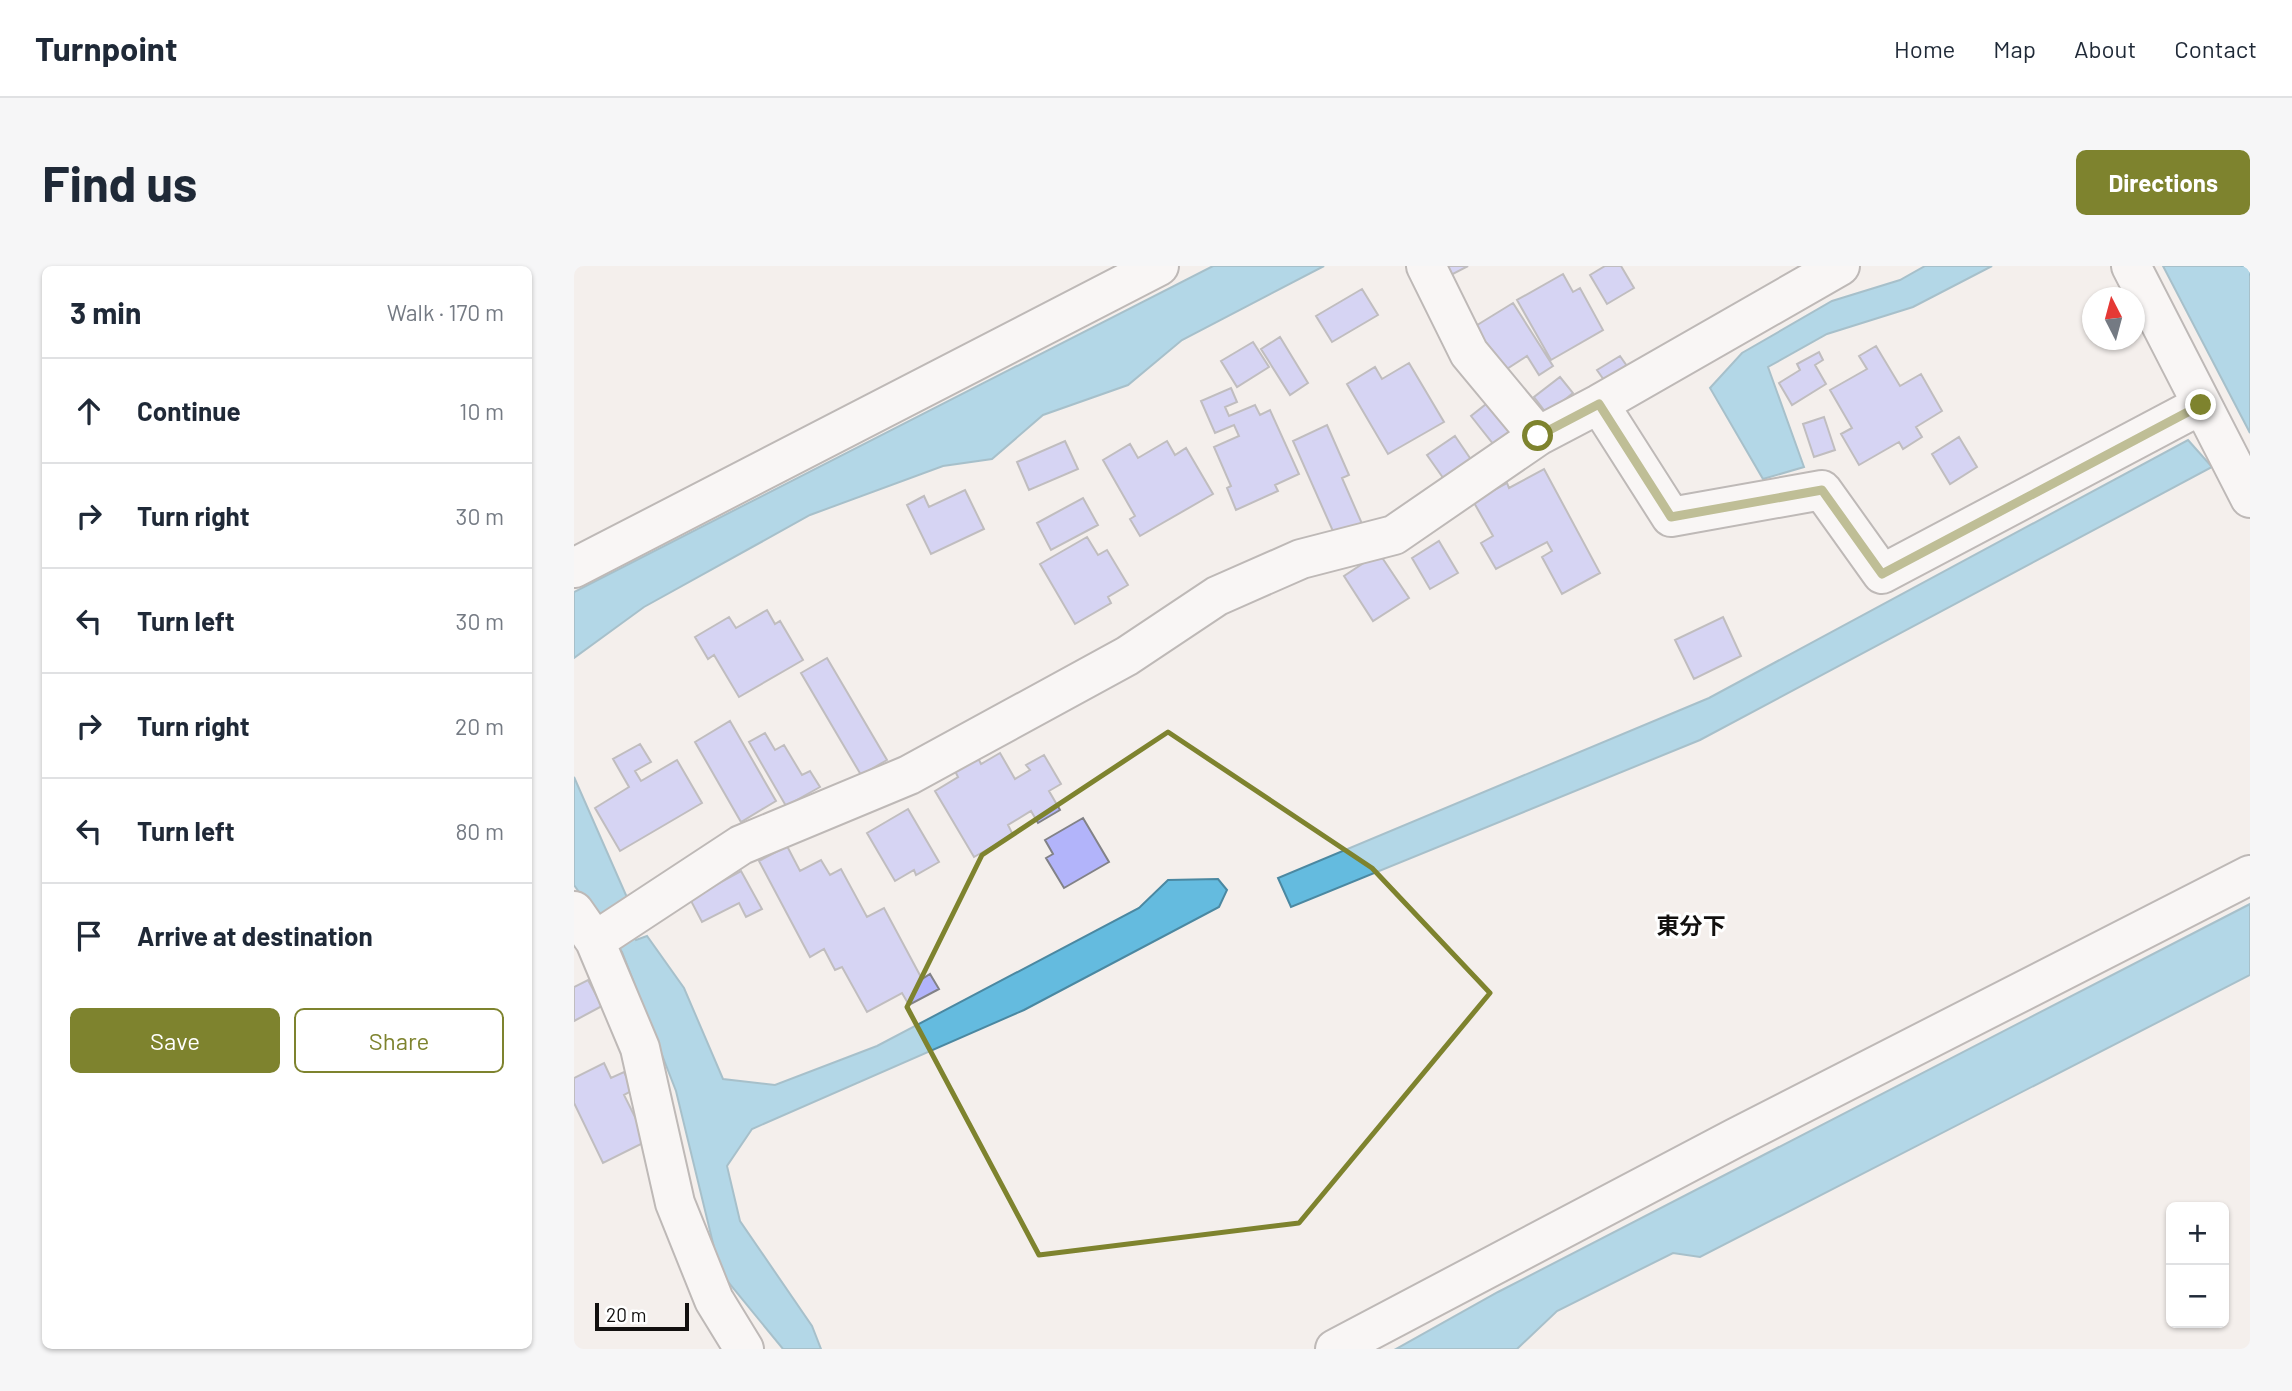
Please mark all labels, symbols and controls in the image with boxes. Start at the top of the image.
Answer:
text: Turnpoint [35,28,177,68]
text: Home [1894,34,1955,63]
text: Map [1993,34,2036,63]
text: About [2074,34,2136,63]
text: Contact [2174,34,2257,63]
button: Directions [2076,150,2250,215]
text: Find us [42,153,197,212]
north arrow [2082,287,2145,350]
text: 3 min [70,294,141,330]
text: Walk · 170 m [387,298,504,326]
route end [2185,389,2216,420]
icon: ahead [70,392,108,430]
text: Continue [137,395,241,426]
text: 10 m [459,397,504,425]
route start [1522,420,1553,451]
icon: right [70,497,108,535]
text: Turn right [137,500,250,531]
text: 30 m [456,502,504,530]
icon: left [70,602,108,640]
text: Turn left [137,605,235,636]
text: 30 m [456,607,504,635]
icon: right [70,707,108,745]
text: Turn right [137,710,250,741]
text: 20 m [455,712,504,740]
icon: left [70,812,108,850]
text: Turn left [137,815,235,846]
text: 80 m [455,817,504,845]
district label: 東分下 [1657,911,1726,939]
icon: arrive [70,917,108,955]
text: Arrive at destination [137,920,373,951]
button: Save [70,1008,280,1073]
button: Share [294,1008,504,1073]
map controls [2166,1202,2229,1328]
button: + [2166,1202,2229,1265]
button: − [2166,1265,2229,1328]
scale bar [595,1300,690,1332]
text: 20 m [606,1303,646,1326]

